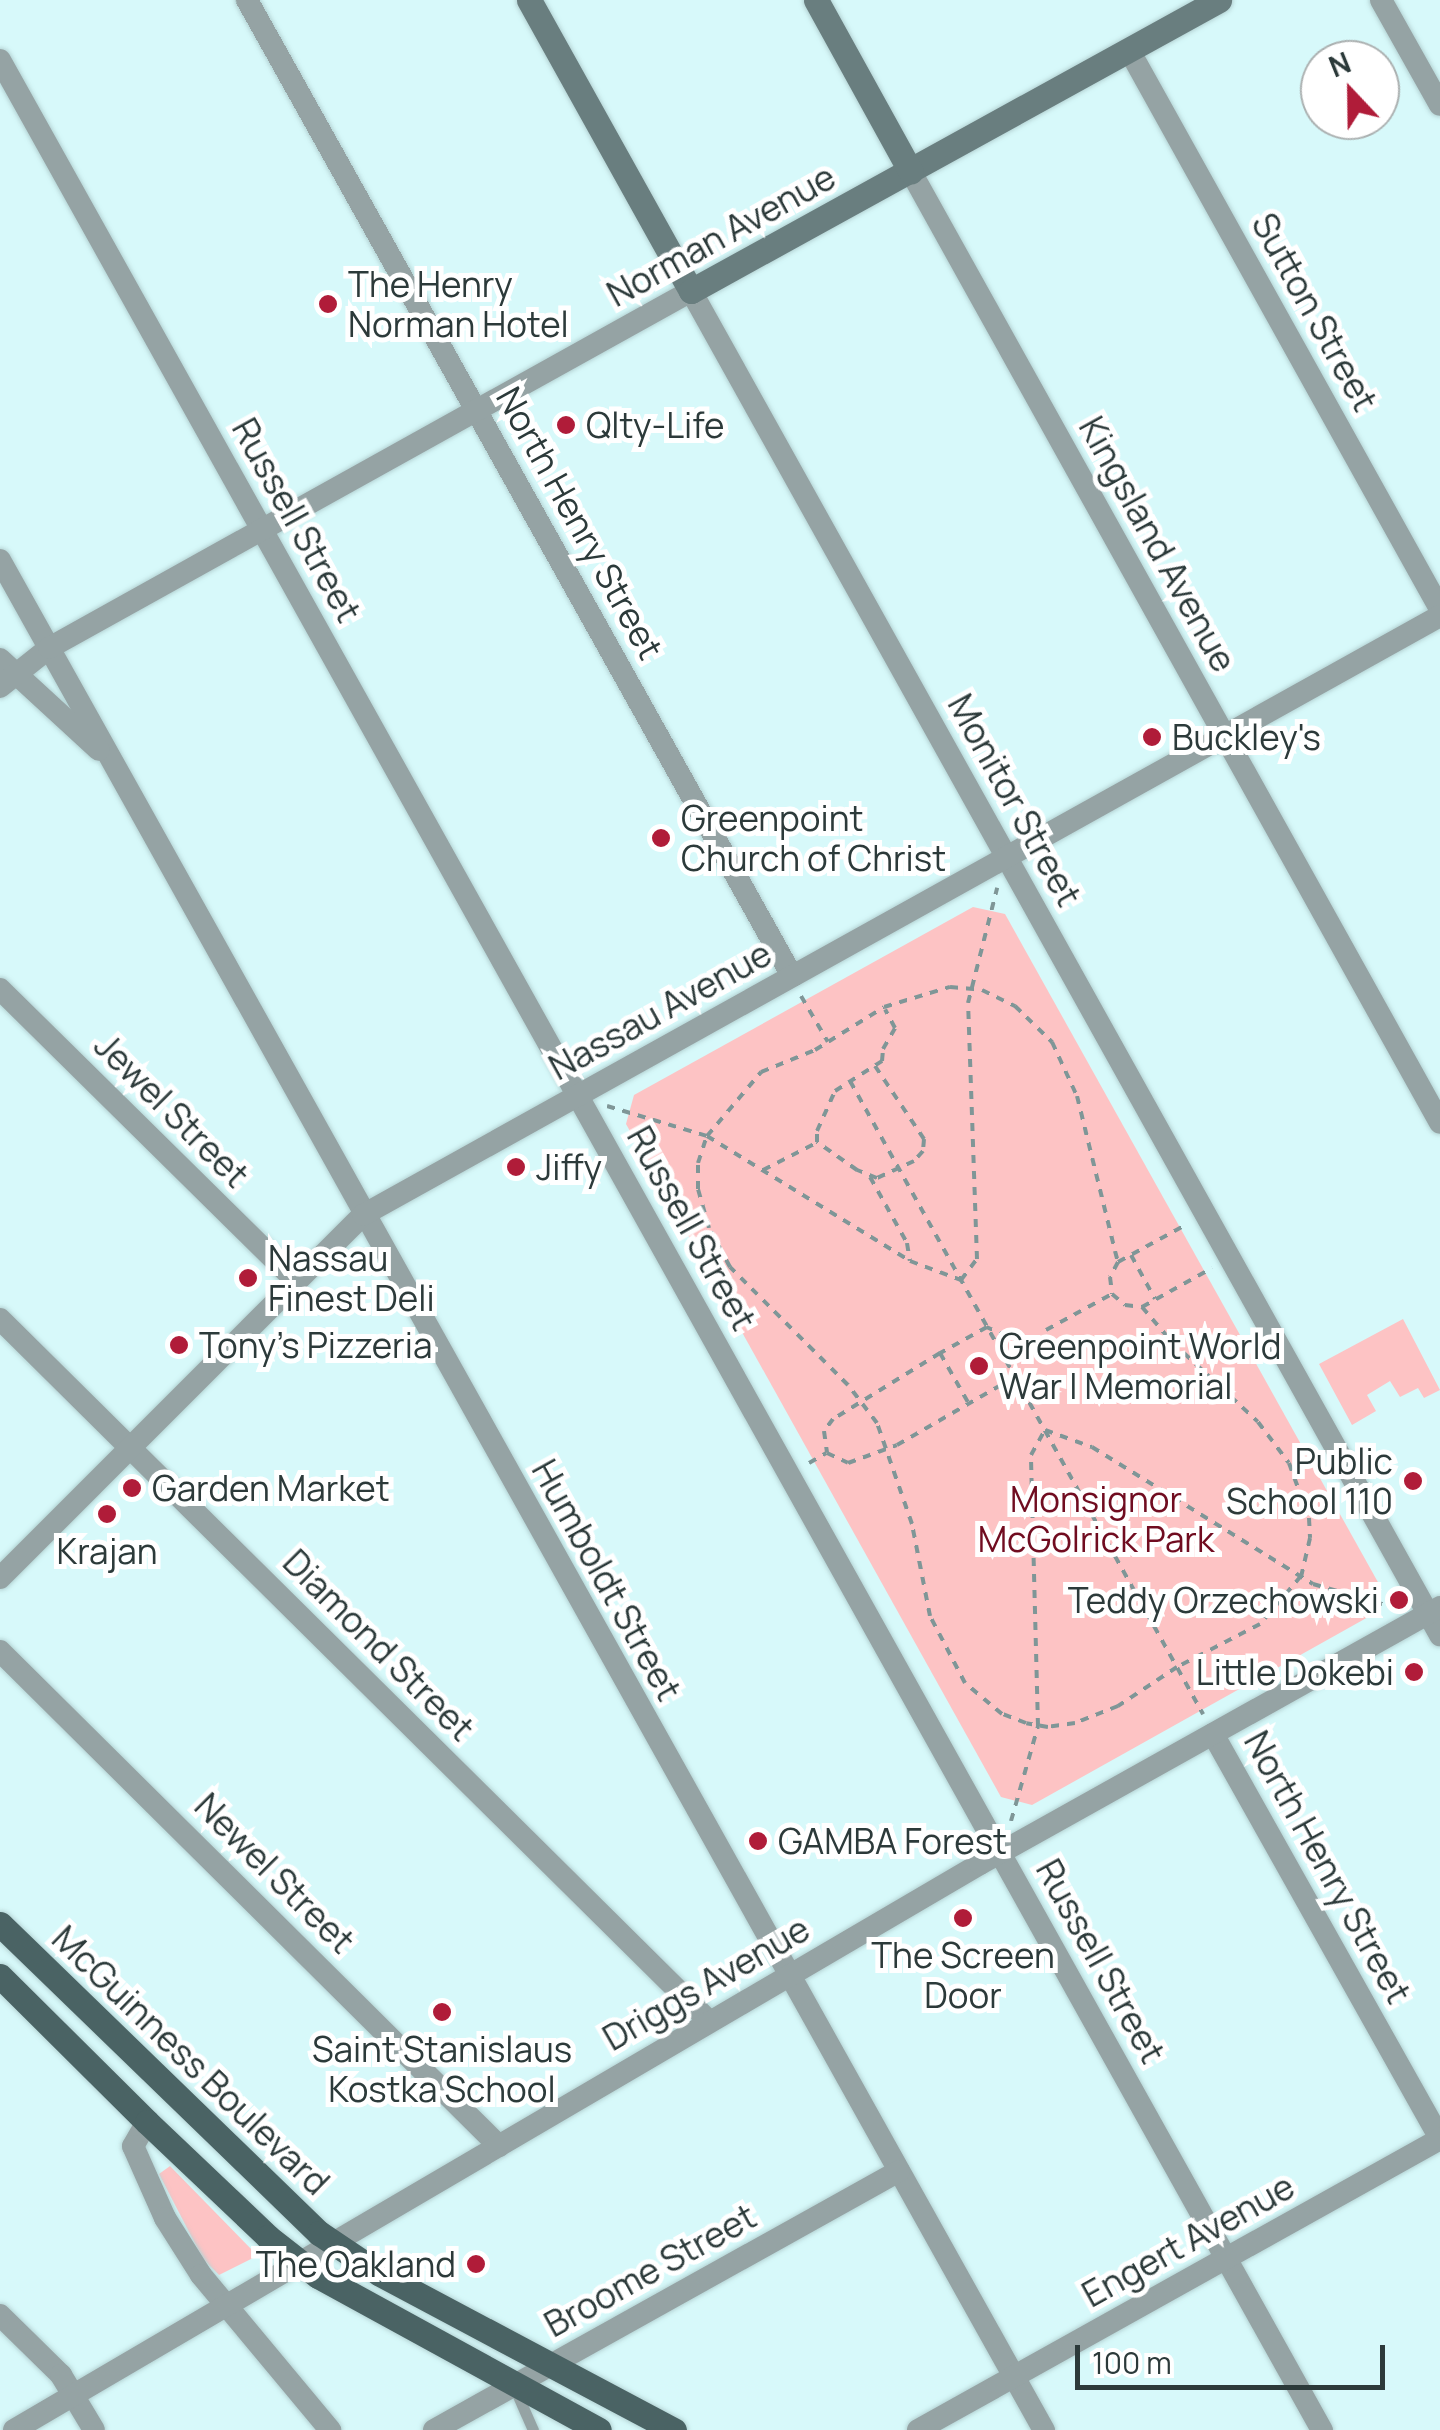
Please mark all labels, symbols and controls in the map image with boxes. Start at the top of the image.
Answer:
north arrow [1300,40,1400,140]
text: N [1323,43,1356,85]
street label: Norman Avenue [600,155,842,315]
street label: Sutton Street [1243,206,1387,418]
place label: The Henry Norman Hotel [348,263,569,345]
marker: The Henry Norman Hotel [317,293,339,315]
street label: North Henry Street [488,380,672,666]
place label: Qlty-Life [586,404,724,446]
street label: Kingsland Avenue [1071,409,1245,679]
street label: Russell Street [224,411,370,629]
marker: Qlty-Life [555,414,577,436]
street label: Monitor Street [940,687,1090,913]
place label: Buckley's [1172,716,1321,758]
marker: Buckley's [1141,726,1163,748]
place label: Greenpoint Church of Christ [681,797,946,879]
marker: Greenpoint Church of Christ [650,827,672,849]
street label: Nassau Avenue [542,932,778,1088]
street label: Jewel Street [86,1024,258,1196]
street label: Russell Street [619,1119,765,1337]
place label: Jiffy [536,1146,602,1188]
marker: Jiffy [505,1156,527,1178]
place label: Nassau Finest Deli [268,1237,435,1319]
marker: Nassau Finest Deli [237,1267,259,1289]
place label: Tony's Pizzeria [199,1324,432,1366]
place label: Greenpoint World War I Memorial [999,1325,1281,1407]
marker: Tony's Pizzeria [168,1334,190,1356]
marker: Greenpoint World War I Memorial [968,1355,990,1377]
place label: Public School 110 [1226,1440,1393,1522]
street label: Humboldt Street [524,1452,690,1708]
place label: Garden Market [152,1467,390,1509]
marker: Public School 110 [1402,1470,1424,1492]
marker: Garden Market [121,1477,143,1499]
park label: Monsignor McGolrick Park [978,1478,1214,1560]
marker: Krajan [96,1503,118,1525]
place label: Krajan [56,1530,158,1572]
street label: Diamond Street [275,1541,483,1749]
place label: Teddy Orzechowski [1068,1579,1379,1621]
marker: Teddy Orzechowski [1388,1589,1410,1611]
place label: Little Dokebi [1196,1651,1394,1693]
marker: Little Dokebi [1403,1661,1425,1683]
street label: North Henry Street [1236,1724,1420,2010]
street label: Newel Street [187,1785,363,1961]
place label: GAMBA Forest [778,1820,1007,1862]
marker: GAMBA Forest [747,1830,769,1852]
street label: Russell Street [1028,1852,1174,2070]
street label: Driggs Avenue [596,1907,816,2059]
marker: The Screen Door [952,1907,974,1929]
street label: McGuinness Boulevard [44,1917,338,2203]
place label: The Screen Door [871,1934,1055,2016]
marker: Saint Stanislaus Kostka School [431,2001,453,2023]
place label: Saint Stanislaus Kostka School [312,2028,572,2110]
street label: Engert Avenue [1075,2165,1301,2315]
street label: Broome Street [537,2195,763,2345]
place label: The Oakland [256,2243,456,2285]
marker: The Oakland [465,2253,487,2275]
scale bar [1080,2325,1390,2387]
text: 100 m [1092,2342,1172,2383]

